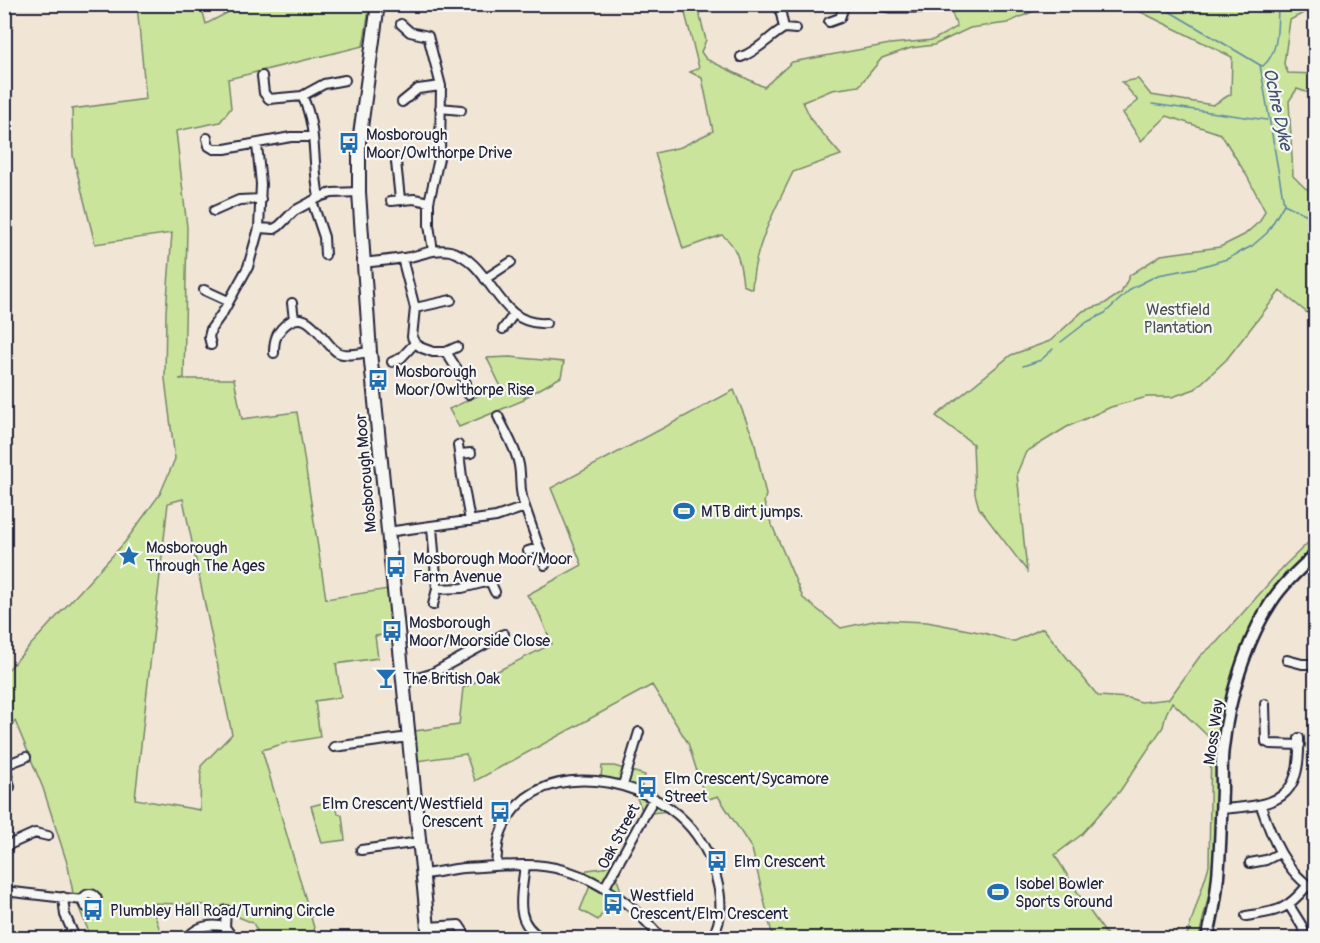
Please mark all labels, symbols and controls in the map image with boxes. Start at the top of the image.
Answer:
water label: Ochre Dyke [1258,66,1298,154]
place label: Mosborough Moor/Owlthorpe Drive [366,125,512,163]
bus stop icon: Mosborough Moor/Owlthorpe Drive [337,131,361,155]
park label: Westfield Plantation [1144,300,1212,338]
place label: Mosborough Moor/Owlthorpe Rise [395,362,534,400]
bus stop icon: Mosborough Moor/Owlthorpe Rise [366,368,390,392]
street label: Mosborough Moor [351,412,381,533]
sports icon: MTB dirt jumps. [672,499,696,523]
place label: MTB dirt jumps. [701,502,804,522]
place label: Mosborough Through The Ages [146,538,265,576]
place icon: Mosborough Through The Ages [117,544,141,568]
place label: Mosborough Moor/Moor Farm Avenue [413,549,573,587]
bus stop icon: Mosborough Moor/Moor Farm Avenue [384,555,408,579]
place label: Mosborough Moor/Moorside Close [409,613,550,651]
bus stop icon: Mosborough Moor/Moorside Close [380,619,404,643]
bar icon: The British Oak [374,666,398,690]
place label: The British Oak [403,669,500,689]
street label: Moss Way [1200,698,1228,766]
place label: Elm Crescent/Sycamore Street [664,769,829,807]
bus stop icon: Elm Crescent/Sycamore Street [635,775,659,799]
place label: Elm Crescent/Westfield Crescent [322,794,484,832]
bus stop icon: Elm Crescent/Westfield Crescent [488,800,512,824]
street label: Oak Street [593,800,645,873]
bus stop icon: Elm Crescent [705,849,729,873]
place label: Elm Crescent [734,852,826,872]
place label: Isobel Bowler Sports Ground [1015,874,1113,912]
sports icon: Isobel Bowler Sports Ground [986,880,1010,904]
place label: Westfield Crescent/Elm Crescent [630,886,789,924]
bus stop icon: Westfield Crescent/Elm Crescent [601,892,625,916]
bus stop icon: Plumbley Hall Road/Turning Circle [81,898,105,922]
place label: Plumbley Hall Road/Turning Circle [110,901,335,921]

